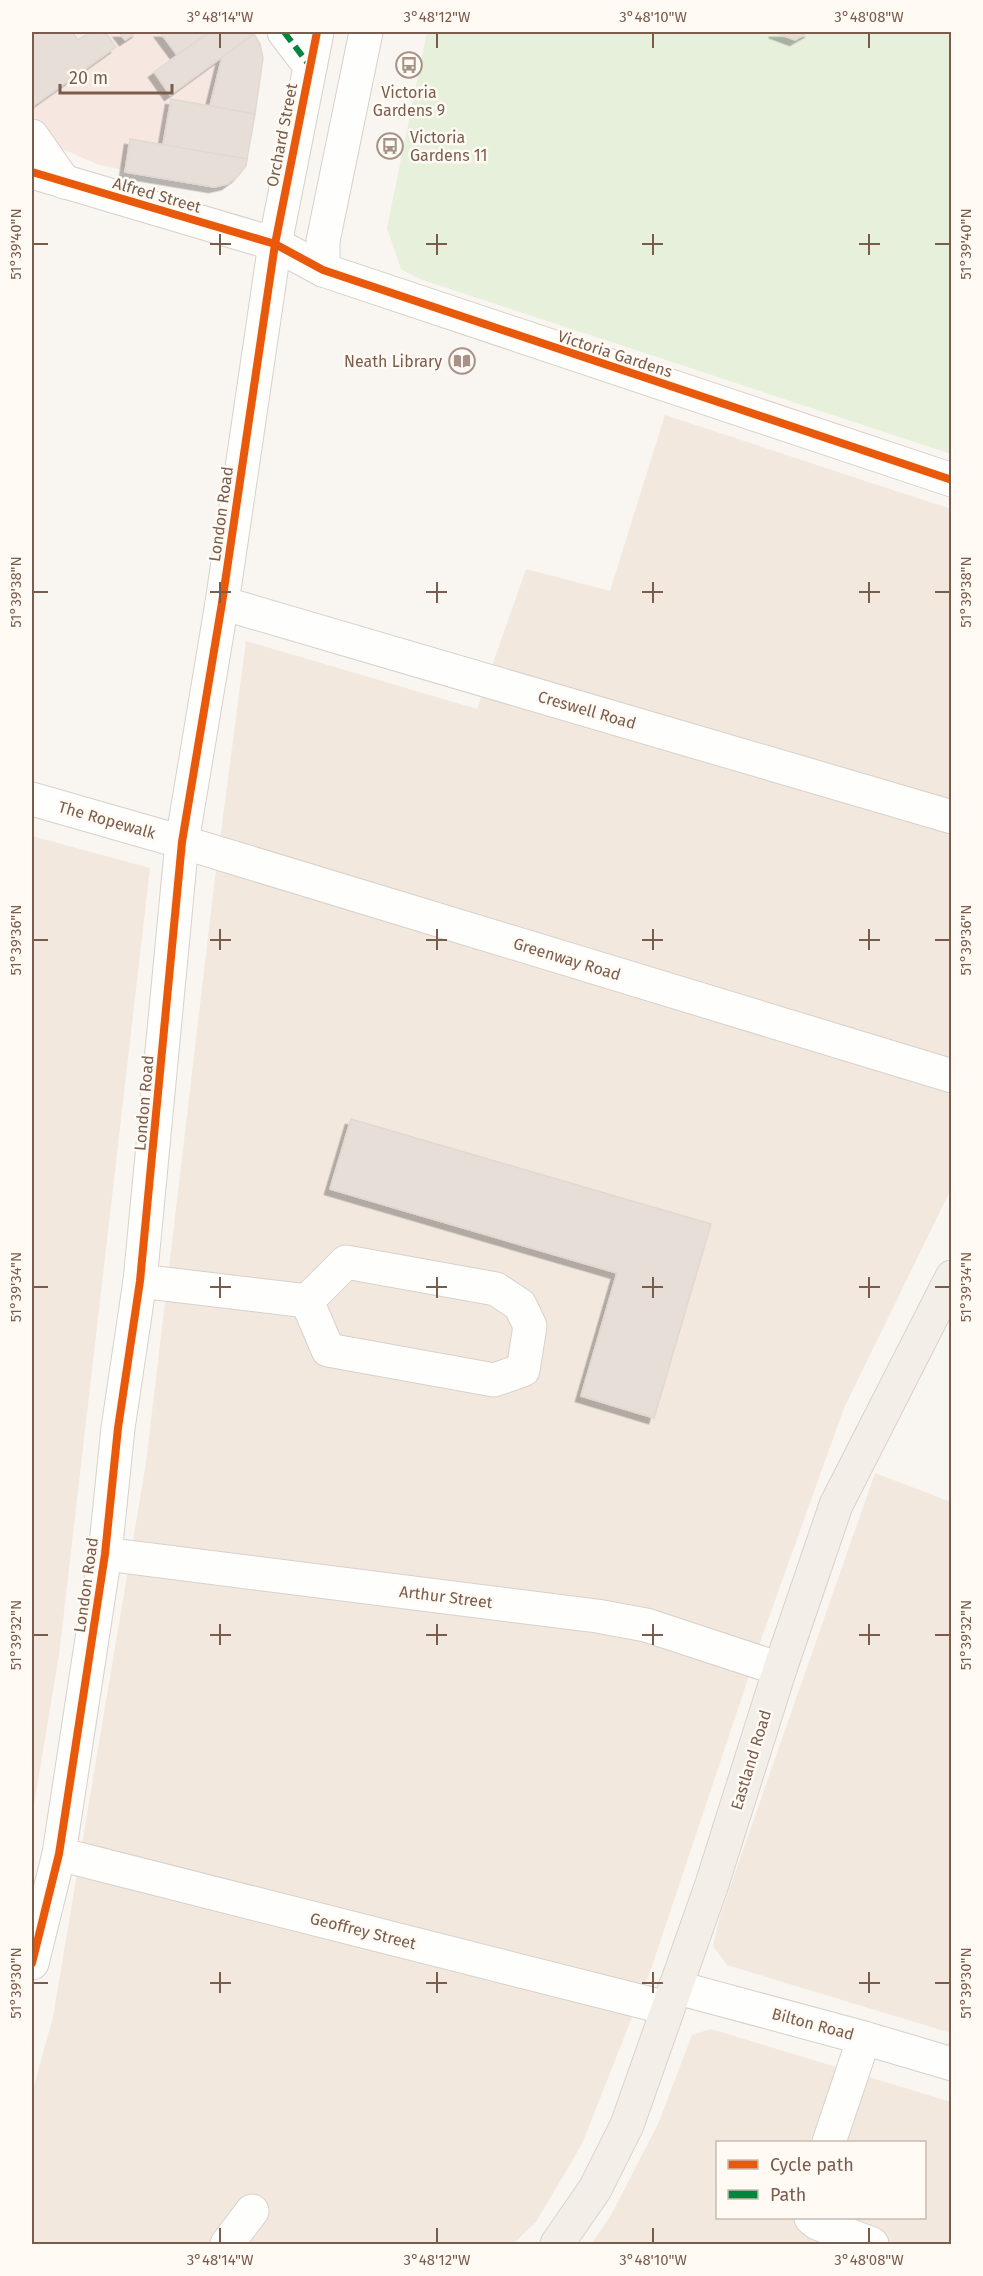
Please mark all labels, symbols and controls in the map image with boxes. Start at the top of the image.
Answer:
text: 3°48'14"W [187,8,254,26]
text: 3°48'12"W [404,8,471,26]
text: 3°48'10"W [619,8,687,26]
text: 3°48'08"W [834,8,904,26]
bus stop icon: Victoria Gardens 9 [394,50,424,80]
scale bar [60,57,172,95]
text: 20 m [69,67,108,89]
street label: Orchard Street [263,81,301,189]
place label: Victoria Gardens 9 [373,83,445,120]
place label: Victoria Gardens 11 [410,128,488,165]
bus stop icon: Victoria Gardens 11 [375,131,405,161]
street label: Alfred Street [111,173,203,217]
text: 51°39'40"N [7,208,25,280]
text: 51°39'40"N [957,208,975,280]
street label: Victoria Gardens [555,327,675,381]
library icon: Neath Library [447,346,477,376]
place label: Neath Library [344,352,442,371]
street label: London Road [205,465,237,563]
text: 51°39'38"N [7,556,25,628]
text: 51°39'38"N [957,556,975,628]
street label: Creswell Road [536,687,638,733]
street label: The Ropewalk [56,797,159,843]
text: 51°39'36"N [7,905,25,975]
text: 51°39'36"N [957,905,975,975]
street label: Greenway Road [511,934,623,984]
street label: London Road [130,1054,158,1152]
text: 51°39'34"N [7,1252,25,1322]
text: 51°39'34"N [957,1252,975,1322]
street label: London Road [70,1536,102,1634]
street label: Arthur Street [398,1582,494,1612]
text: 51°39'32"N [7,1600,25,1670]
text: 51°39'32"N [957,1600,975,1670]
street label: Eastland Road [727,1708,775,1812]
street label: Geoffrey Street [308,1909,418,1953]
text: 51°39'30"N [7,1947,25,2019]
text: 51°39'30"N [957,1947,975,2019]
street label: Bilton Road [770,2004,856,2044]
legend [716,2141,926,2219]
text: Cycle path [770,2154,854,2176]
text: Path [770,2184,806,2206]
text: 3°48'14"W [187,2251,254,2269]
text: 3°48'12"W [404,2251,471,2269]
text: 3°48'10"W [619,2251,687,2269]
text: 3°48'08"W [834,2251,904,2269]

